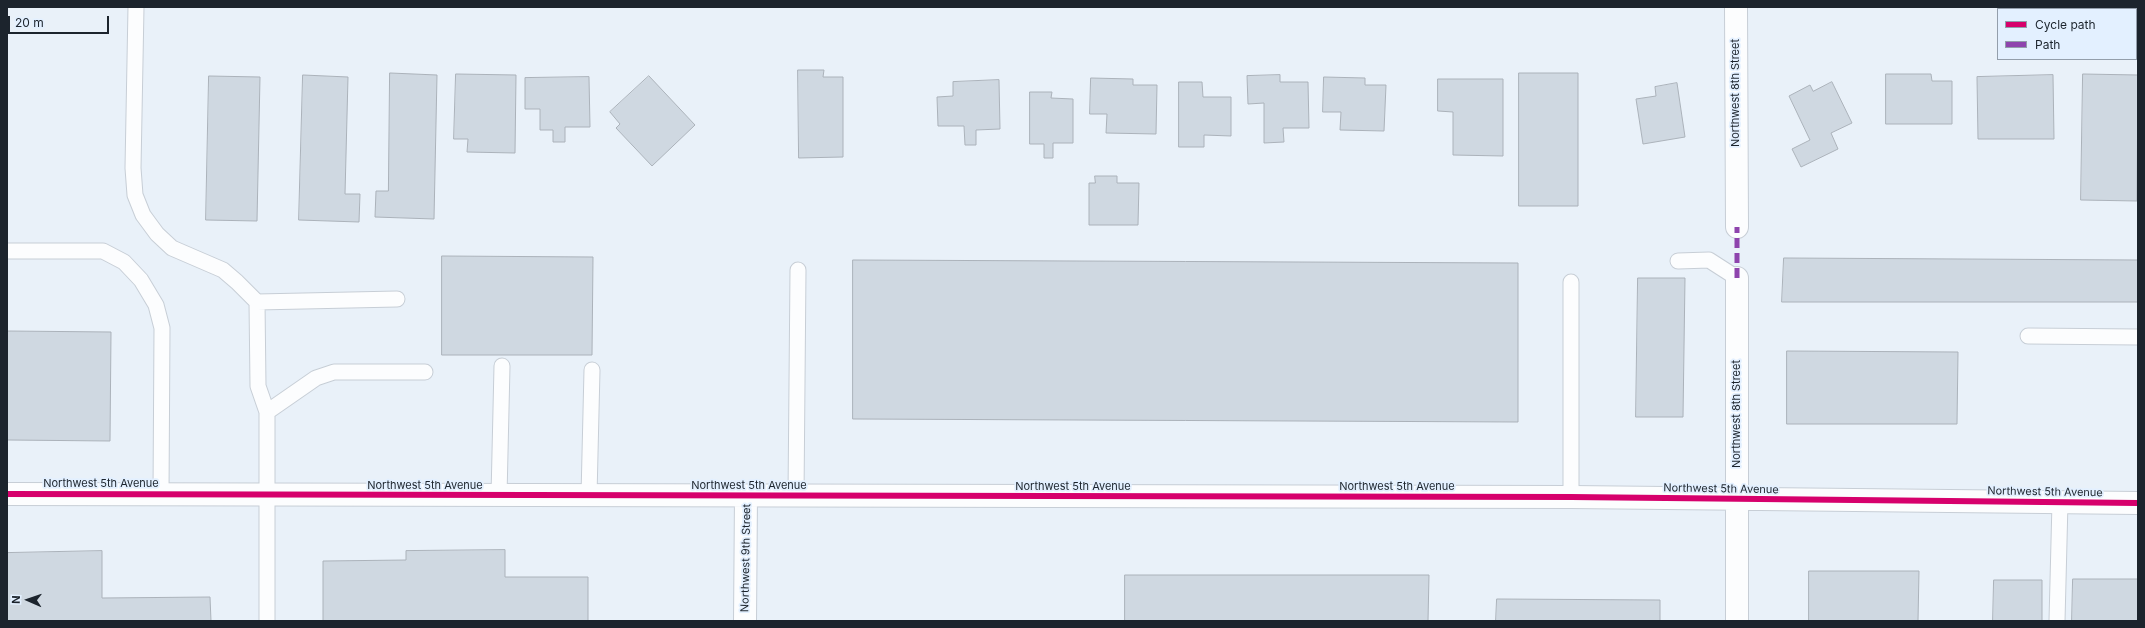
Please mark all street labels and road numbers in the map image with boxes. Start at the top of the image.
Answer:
street label: Northwest 8th Street [1729,39,1743,147]
street label: Northwest 8th Street [1730,360,1744,468]
street label: Northwest 5th Avenue [43,477,159,491]
street label: Northwest 5th Avenue [367,479,483,493]
street label: Northwest 5th Avenue [691,479,807,493]
street label: Northwest 5th Avenue [1015,480,1131,494]
street label: Northwest 5th Avenue [1339,480,1455,494]
street label: Northwest 5th Avenue [1663,481,1779,497]
street label: Northwest 5th Avenue [1987,484,2103,500]
street label: Northwest 9th Street [738,504,754,612]

